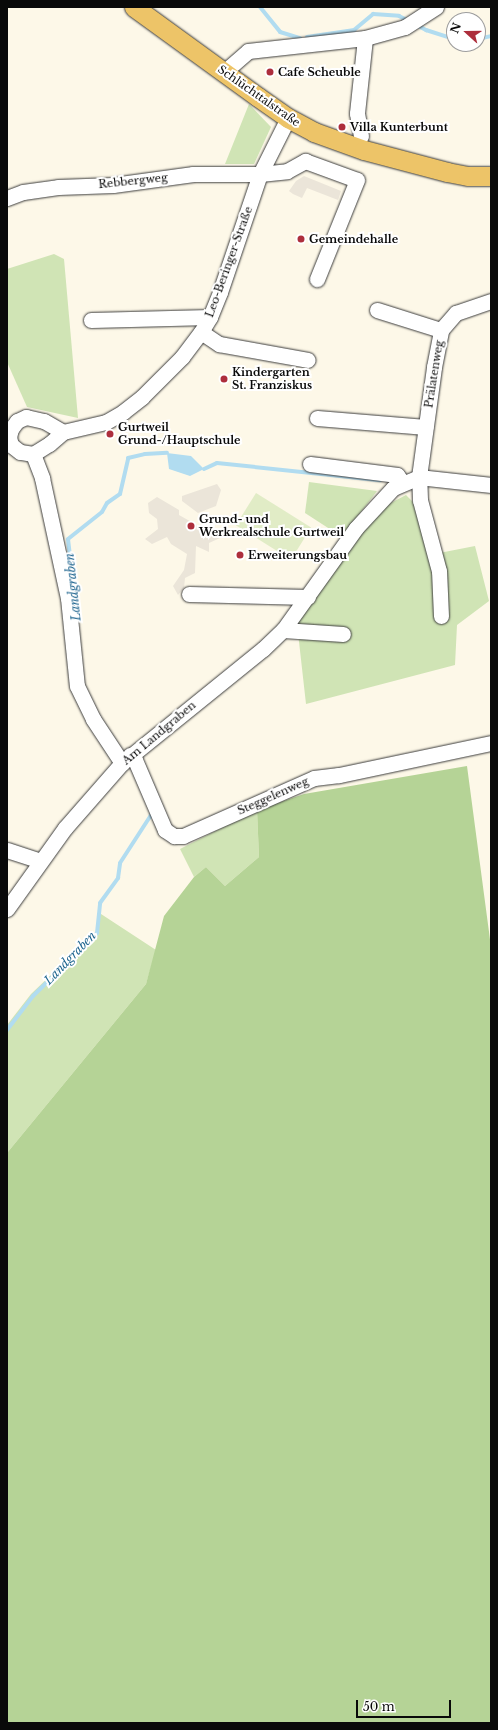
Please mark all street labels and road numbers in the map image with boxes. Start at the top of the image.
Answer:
street label: Schlüchttalstraße [215,63,303,129]
street label: Rebbergweg [98,171,168,191]
street label: Leo-Beringer-Straße [203,205,255,319]
street label: Prälatenweg [422,339,446,409]
street label: Am Landgraben [120,699,198,767]
street label: Steggelenweg [235,774,311,818]

